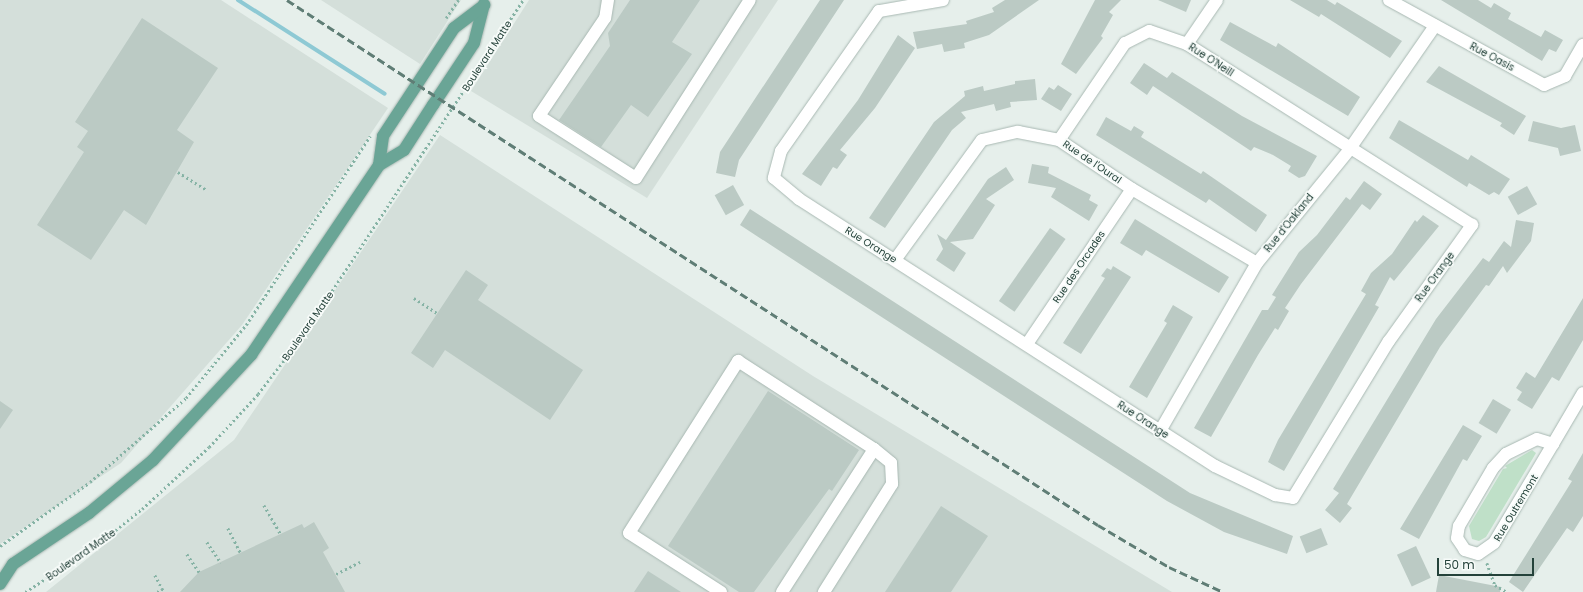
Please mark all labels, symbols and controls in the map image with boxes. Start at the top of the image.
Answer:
street label: Boulevard Matte [460,18,514,94]
street label: Rue Oasis [1468,40,1516,74]
street label: Rue O'Neill [1186,41,1236,79]
street label: Rue de l'Oural [1060,138,1124,186]
street label: Rue d'Oakland [1262,191,1316,255]
street label: Rue Orange [843,224,899,266]
street label: Rue des Orcades [1050,228,1108,306]
street label: Rue Orange [1413,250,1457,304]
street label: Boulevard Matte [280,289,336,363]
street label: Rue Orange [1115,399,1171,441]
street label: Rue Outremont [1491,472,1541,544]
street label: Boulevard Matte [44,527,118,583]
scale bar [1439,550,1536,576]
text: 50 m [1444,556,1475,573]

